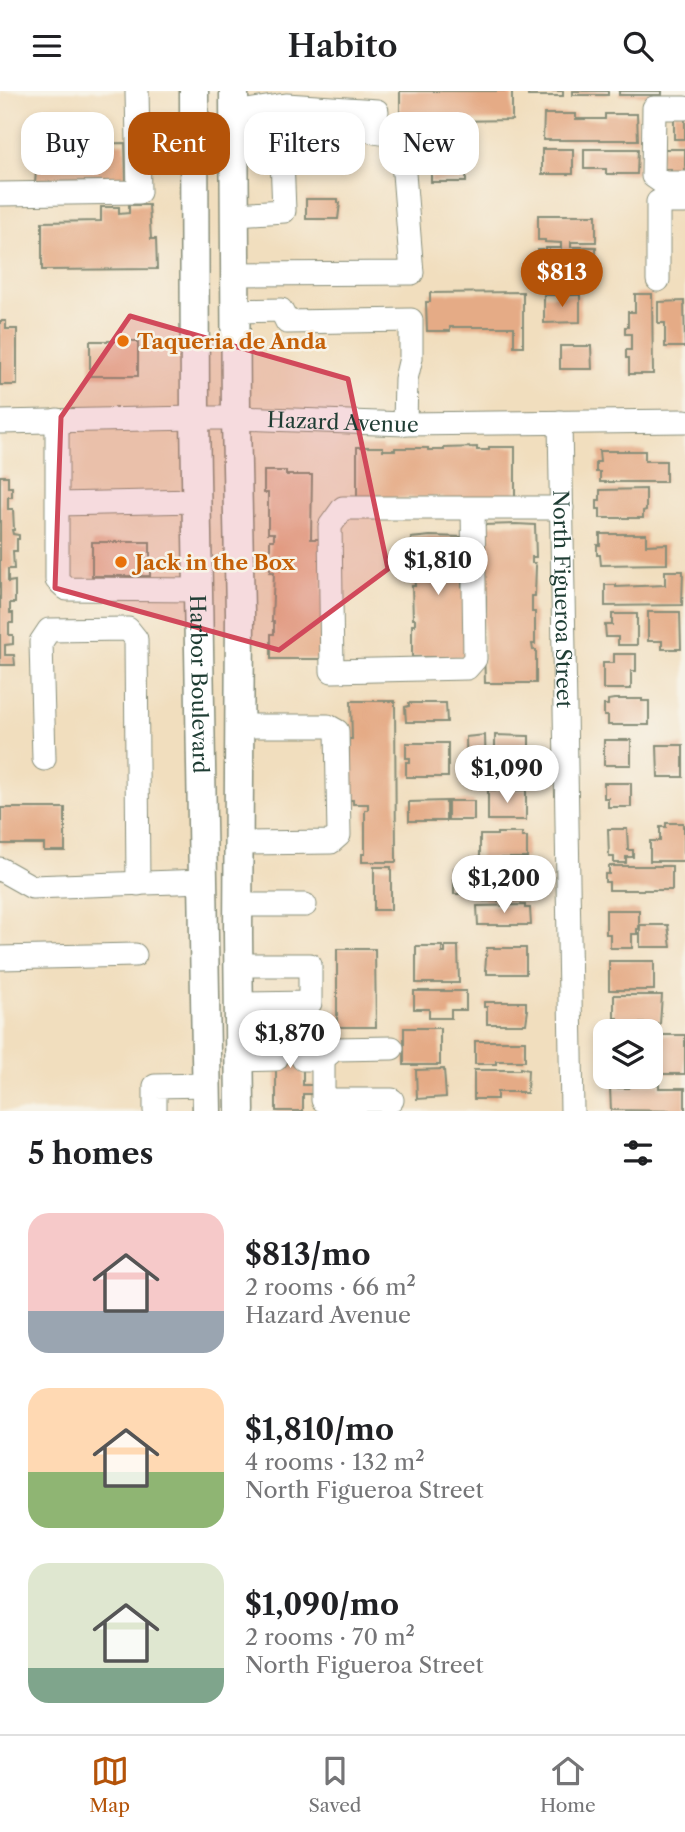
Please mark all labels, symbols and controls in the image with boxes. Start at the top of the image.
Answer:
text: Habito [288,26,397,65]
icon: menu [28,27,66,65]
icon: search [619,27,657,65]
chip: Buy [21,112,114,175]
chip: Rent [128,112,230,175]
chip: Filters [244,112,365,175]
chip: New [379,112,479,175]
pin: $813 [521,249,603,309]
text: $813 [537,258,587,286]
place label: Taqueria de Anda [137,329,327,354]
marker: Taqueria de Anda [115,333,131,349]
street label: Hazard Avenue [267,407,419,437]
street label: North Figueroa Street [549,490,577,709]
pin: $1,810 [381,538,495,597]
text: $1,810 [404,546,472,574]
place label: Jack in the Box [131,550,296,575]
marker: Jack in the Box [113,554,129,570]
street label: Harbor Boulevard [186,594,214,774]
pin: $1,090 [450,745,564,805]
text: $1,090 [471,754,543,782]
pin: $1,200 [447,855,561,915]
text: $1,200 [468,864,540,892]
pin: $1,870 [233,1011,347,1070]
text: $1,870 [255,1019,325,1047]
map controls [593,1019,663,1089]
button: layers [593,1019,663,1089]
icon: filters [619,1134,657,1172]
text: 5 homes [28,1135,153,1172]
text: $813/mo [245,1236,371,1273]
icon: home [84,1241,168,1325]
text: 2 rooms · 66 m² [245,1273,416,1301]
text: Hazard Avenue [245,1301,411,1329]
text: $1,810/mo [245,1411,394,1448]
icon: home [84,1416,168,1500]
text: 4 rooms · 132 m² [245,1448,425,1476]
text: North Figueroa Street [245,1476,484,1504]
text: $1,090/mo [245,1586,399,1623]
icon: home [84,1591,168,1675]
text: 2 rooms · 70 m² [245,1623,415,1651]
text: North Figueroa Street [245,1651,484,1679]
tab: Map [89,1752,130,1817]
tab: Saved [309,1752,361,1817]
tab: Home [540,1752,596,1817]

